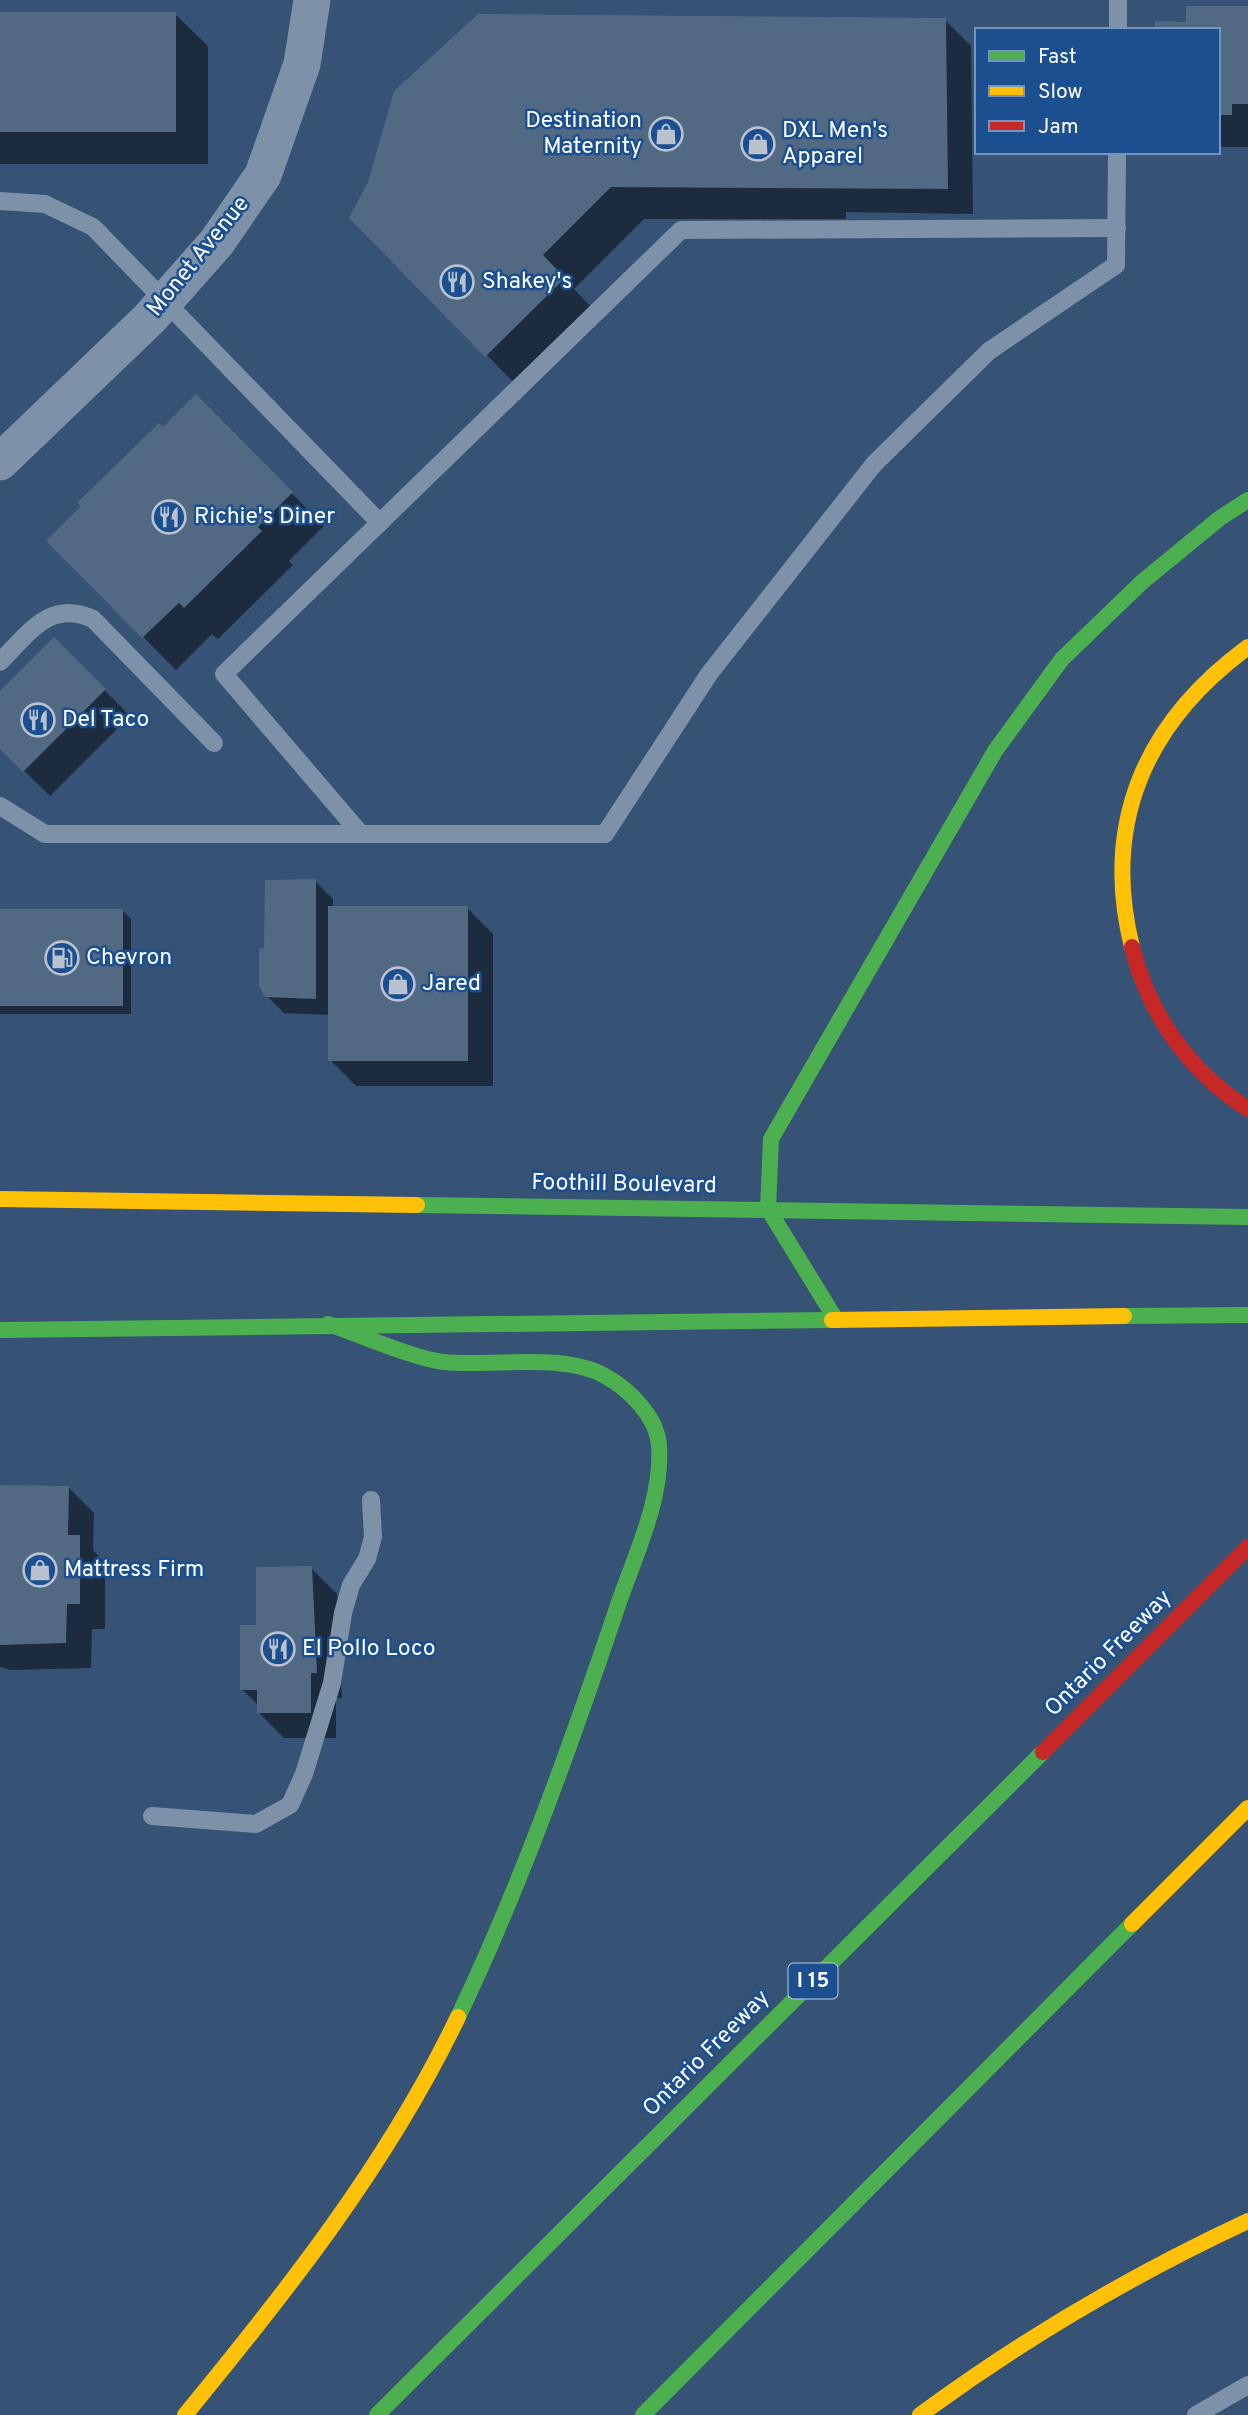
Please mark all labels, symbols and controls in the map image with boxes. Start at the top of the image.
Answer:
legend [975,28,1220,154]
text: Fast [1038,44,1077,71]
text: Slow [1038,79,1083,106]
place label: Destination Maternity [525,107,642,162]
text: Jam [1038,114,1079,141]
shop icon: Destination Maternity [647,115,685,153]
place label: DXL Men's Apparel [782,117,888,172]
shop icon: DXL Men's Apparel [739,125,777,163]
street label: Monet Avenue [142,191,256,323]
restaurant icon: Shakey's [438,263,476,301]
place label: Shakey's [482,268,572,297]
restaurant icon: Richie's Diner [150,498,188,536]
place label: Richie's Diner [194,503,335,532]
restaurant icon: Del Taco [19,701,57,739]
place label: Del Taco [62,706,149,735]
fuel station icon: Chevron [43,939,81,977]
place label: Chevron [86,944,172,973]
shop icon: Jared [379,965,417,1003]
place label: Jared [422,970,481,999]
street label: Foothill Boulevard [531,1169,717,1201]
shop icon: Mattress Firm [21,1551,59,1589]
place label: Mattress Firm [64,1556,204,1585]
street label: Ontario Freeway [1039,1584,1179,1724]
restaurant icon: El Pollo Loco [259,1630,297,1668]
place label: El Pollo Loco [302,1635,435,1664]
road number: I 15 [788,1964,838,1998]
street label: Ontario Freeway [637,1984,777,2124]

